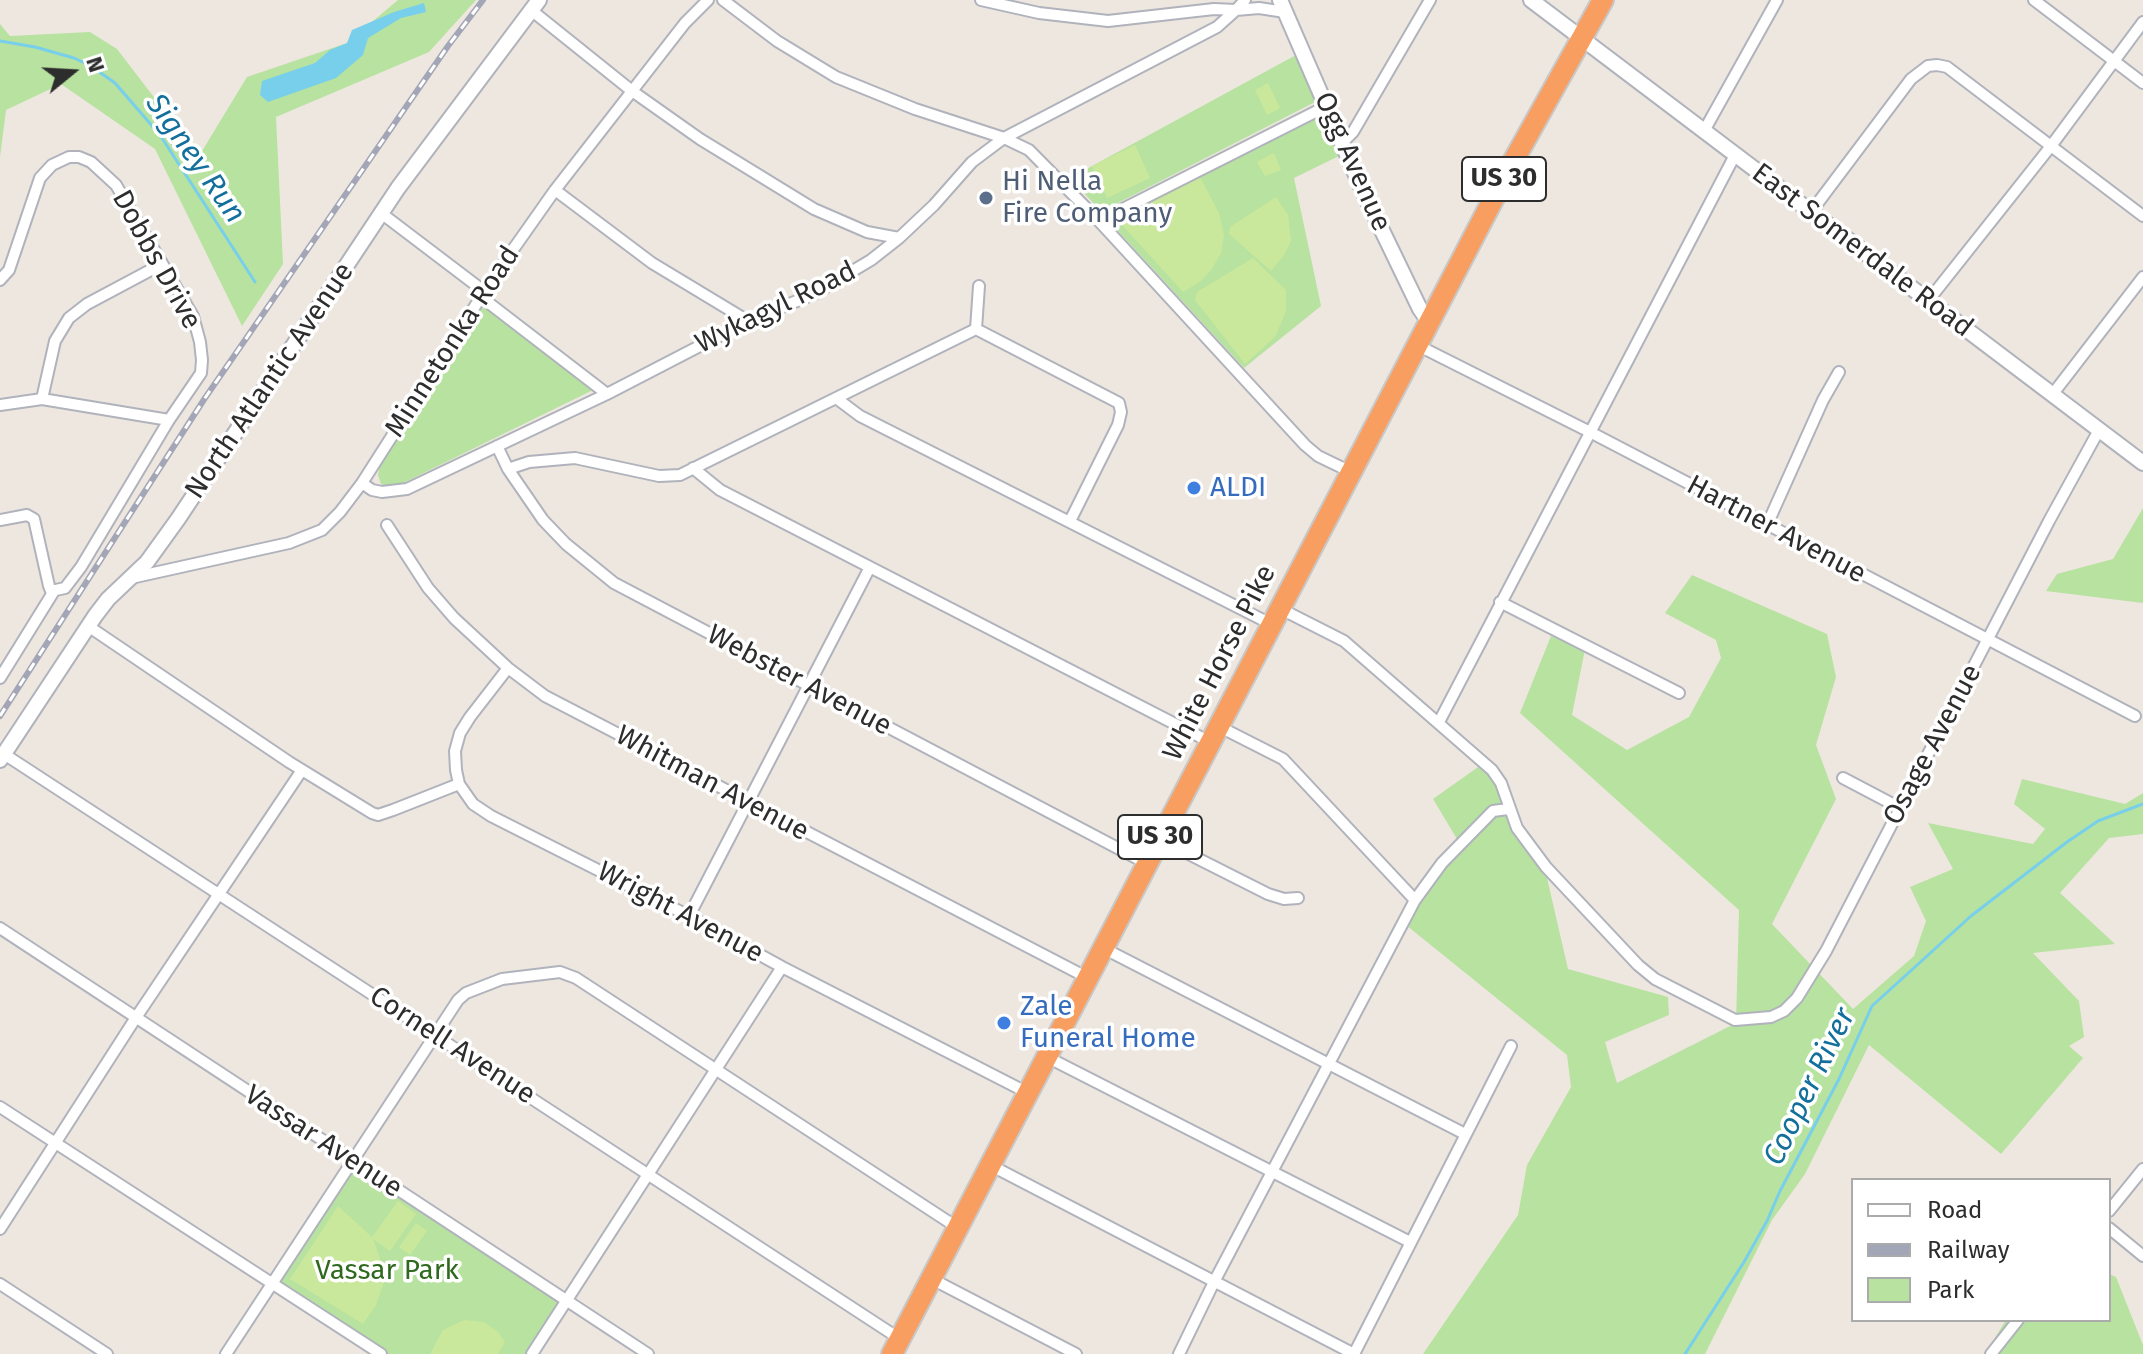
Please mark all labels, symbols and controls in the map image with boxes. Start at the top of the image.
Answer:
north arrow [32,32,112,112]
text: N [80,53,110,76]
water label: Signey Run [137,87,253,231]
street label: Ogg Avenue [1306,87,1398,237]
road number: US 30 [1462,157,1546,201]
street label: East Somerdale Road [1745,157,1979,345]
place label: Hi Nella Fire Company [1002,165,1172,231]
street label: Dobbs Drive [104,185,208,335]
marker: Hi Nella Fire Company [977,189,995,207]
street label: Minnetonka Road [379,240,527,444]
street label: Wykagyl Road [690,255,862,361]
street label: North Atlantic Avenue [178,257,362,505]
street label: Hartner Avenue [1681,469,1871,591]
place label: ALDI [1210,471,1266,505]
marker: ALDI [1185,479,1203,497]
street label: White Horse Pike [1156,560,1284,766]
street label: Webster Avenue [701,618,897,744]
street label: Osage Avenue [1877,659,1989,831]
street label: Whitman Avenue [610,719,814,849]
road number: US 30 [1118,815,1202,859]
street label: Wright Avenue [591,855,769,971]
street label: Cornell Avenue [363,980,541,1112]
place label: Zale Funeral Home [1020,990,1196,1056]
water label: Cooper River [1756,1002,1864,1172]
marker: Zale Funeral Home [995,1014,1013,1032]
street label: Vassar Avenue [238,1079,408,1205]
legend [1851,1178,2111,1322]
text: Road [1927,1196,1982,1224]
text: Railway [1927,1236,2010,1264]
park label: Vassar Park [315,1254,459,1288]
text: Park [1927,1276,1974,1304]

